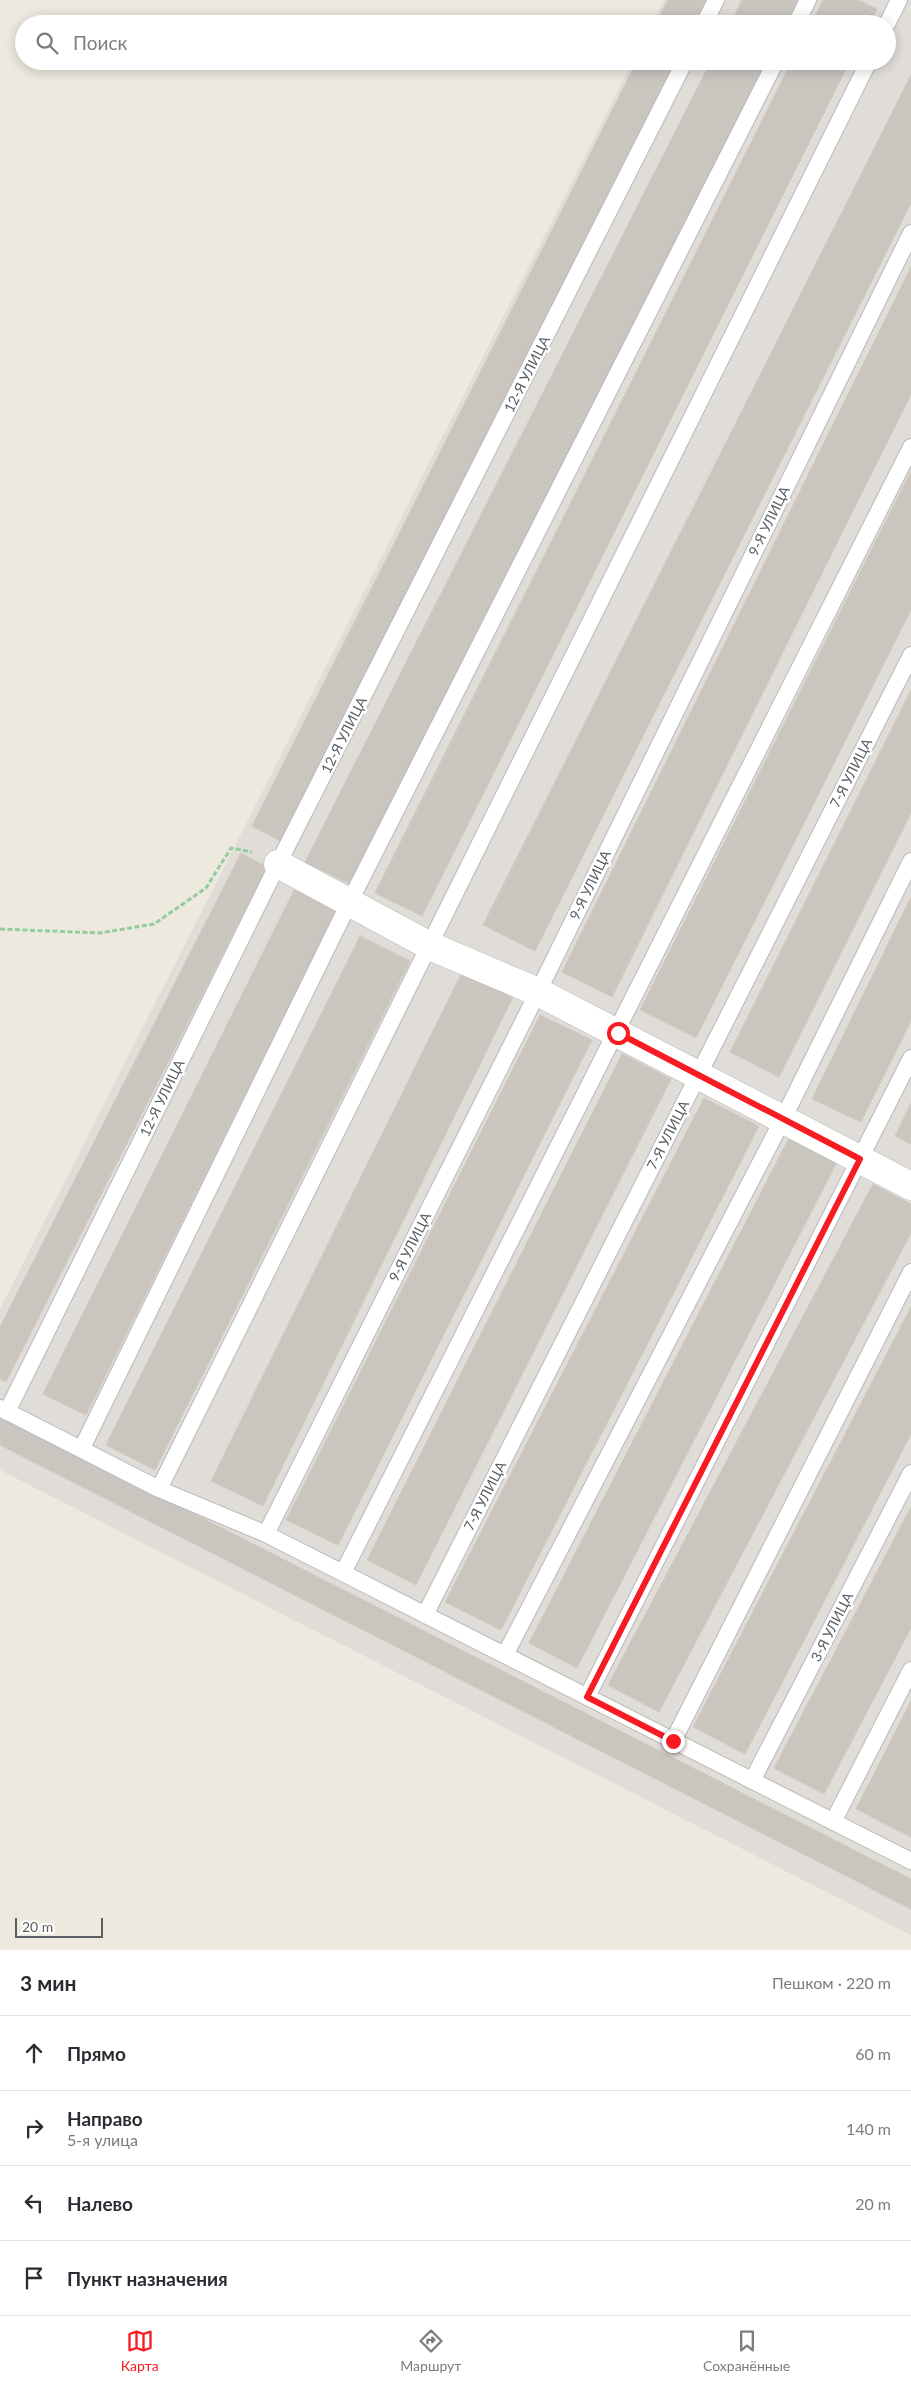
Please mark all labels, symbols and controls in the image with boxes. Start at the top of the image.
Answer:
search box [15,15,896,70]
icon: search [33,29,61,57]
text: Поиск [73,31,127,54]
street label: 12-Я УЛИЦА [500,332,553,415]
street label: 9-Я УЛИЦА [744,483,793,558]
street label: 12-Я УЛИЦА [317,693,370,776]
street label: 7-Я УЛИЦА [826,735,875,810]
street label: 9-Я УЛИЦА [565,847,614,922]
route start [607,1022,630,1045]
street label: 12-Я УЛИЦА [136,1056,188,1139]
street label: 7-Я УЛИЦА [643,1097,692,1172]
street label: 9-Я УЛИЦА [385,1209,434,1284]
street label: 7-Я УЛИЦА [460,1458,509,1533]
street label: 3-Я УЛИЦА [807,1589,856,1664]
route end [662,1730,685,1753]
scale bar [15,1915,102,1938]
text: 20 m [22,1918,53,1935]
text: 3 мин [20,1970,77,1995]
text: Пешком · 220 m [772,1973,891,1992]
icon: ahead [20,2039,48,2067]
text: Прямо [67,2042,126,2065]
text: 60 m [855,2044,891,2063]
text: Направо [67,2107,143,2130]
icon: right [20,2114,48,2142]
text: 140 m [846,2119,891,2138]
text: 5-я улица [67,2130,138,2149]
icon: left [20,2189,48,2217]
text: Налево [67,2192,133,2215]
text: 20 m [855,2194,891,2213]
icon: arrive [20,2264,48,2292]
text: Пункт назначения [67,2267,228,2290]
tab: Карта [121,2327,159,2374]
tab: Маршрут [400,2327,461,2374]
tab: Сохранённые [703,2327,790,2374]

